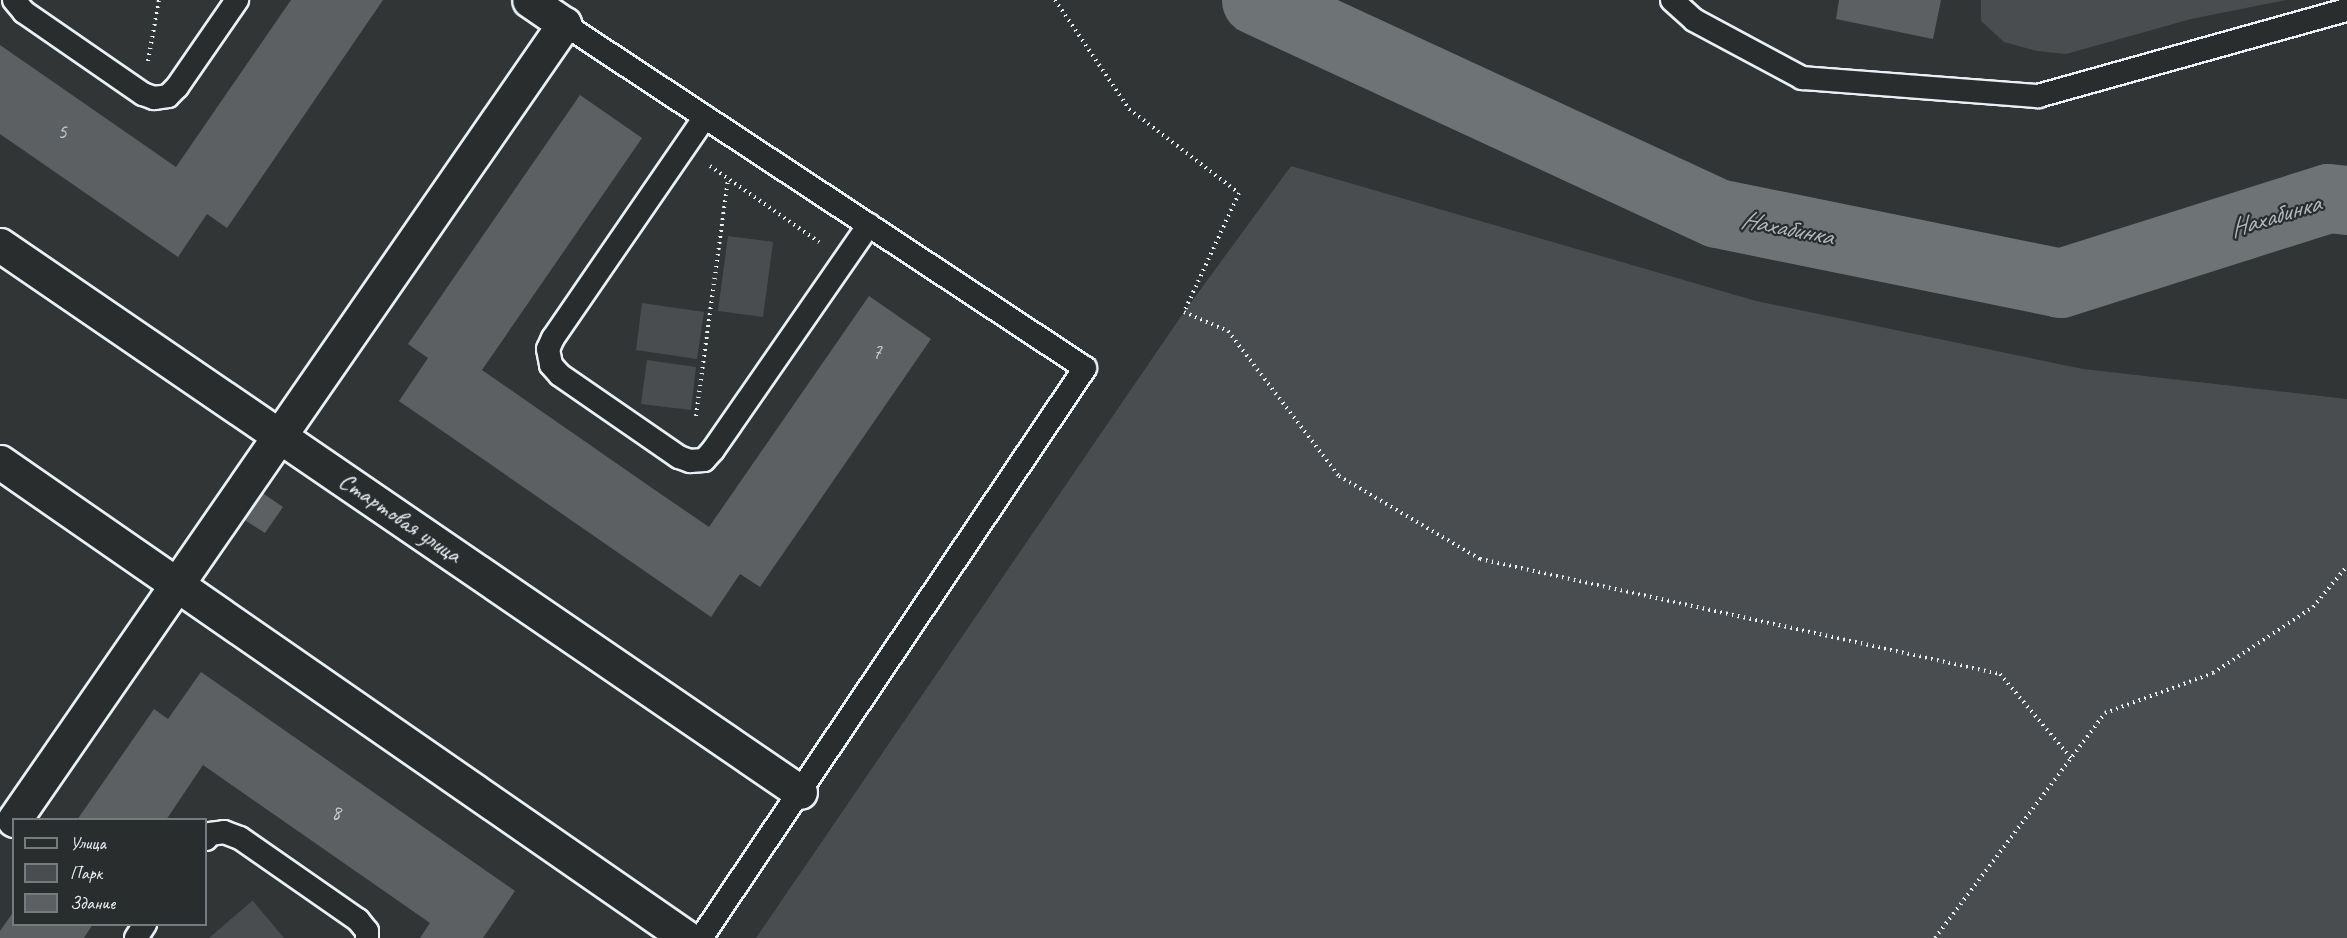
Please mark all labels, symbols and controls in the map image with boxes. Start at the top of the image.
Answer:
house number: 5 [57,118,67,144]
water label: Нахабинка [2226,187,2324,245]
water label: Нахабинка [1738,204,1836,252]
house number: 7 [872,338,882,364]
street label: Стартовая улица [332,466,468,570]
house number: 8 [331,799,341,825]
legend [12,818,207,926]
text: Улица [70,832,106,854]
text: Парк [70,862,102,884]
text: Здание [70,892,115,914]

